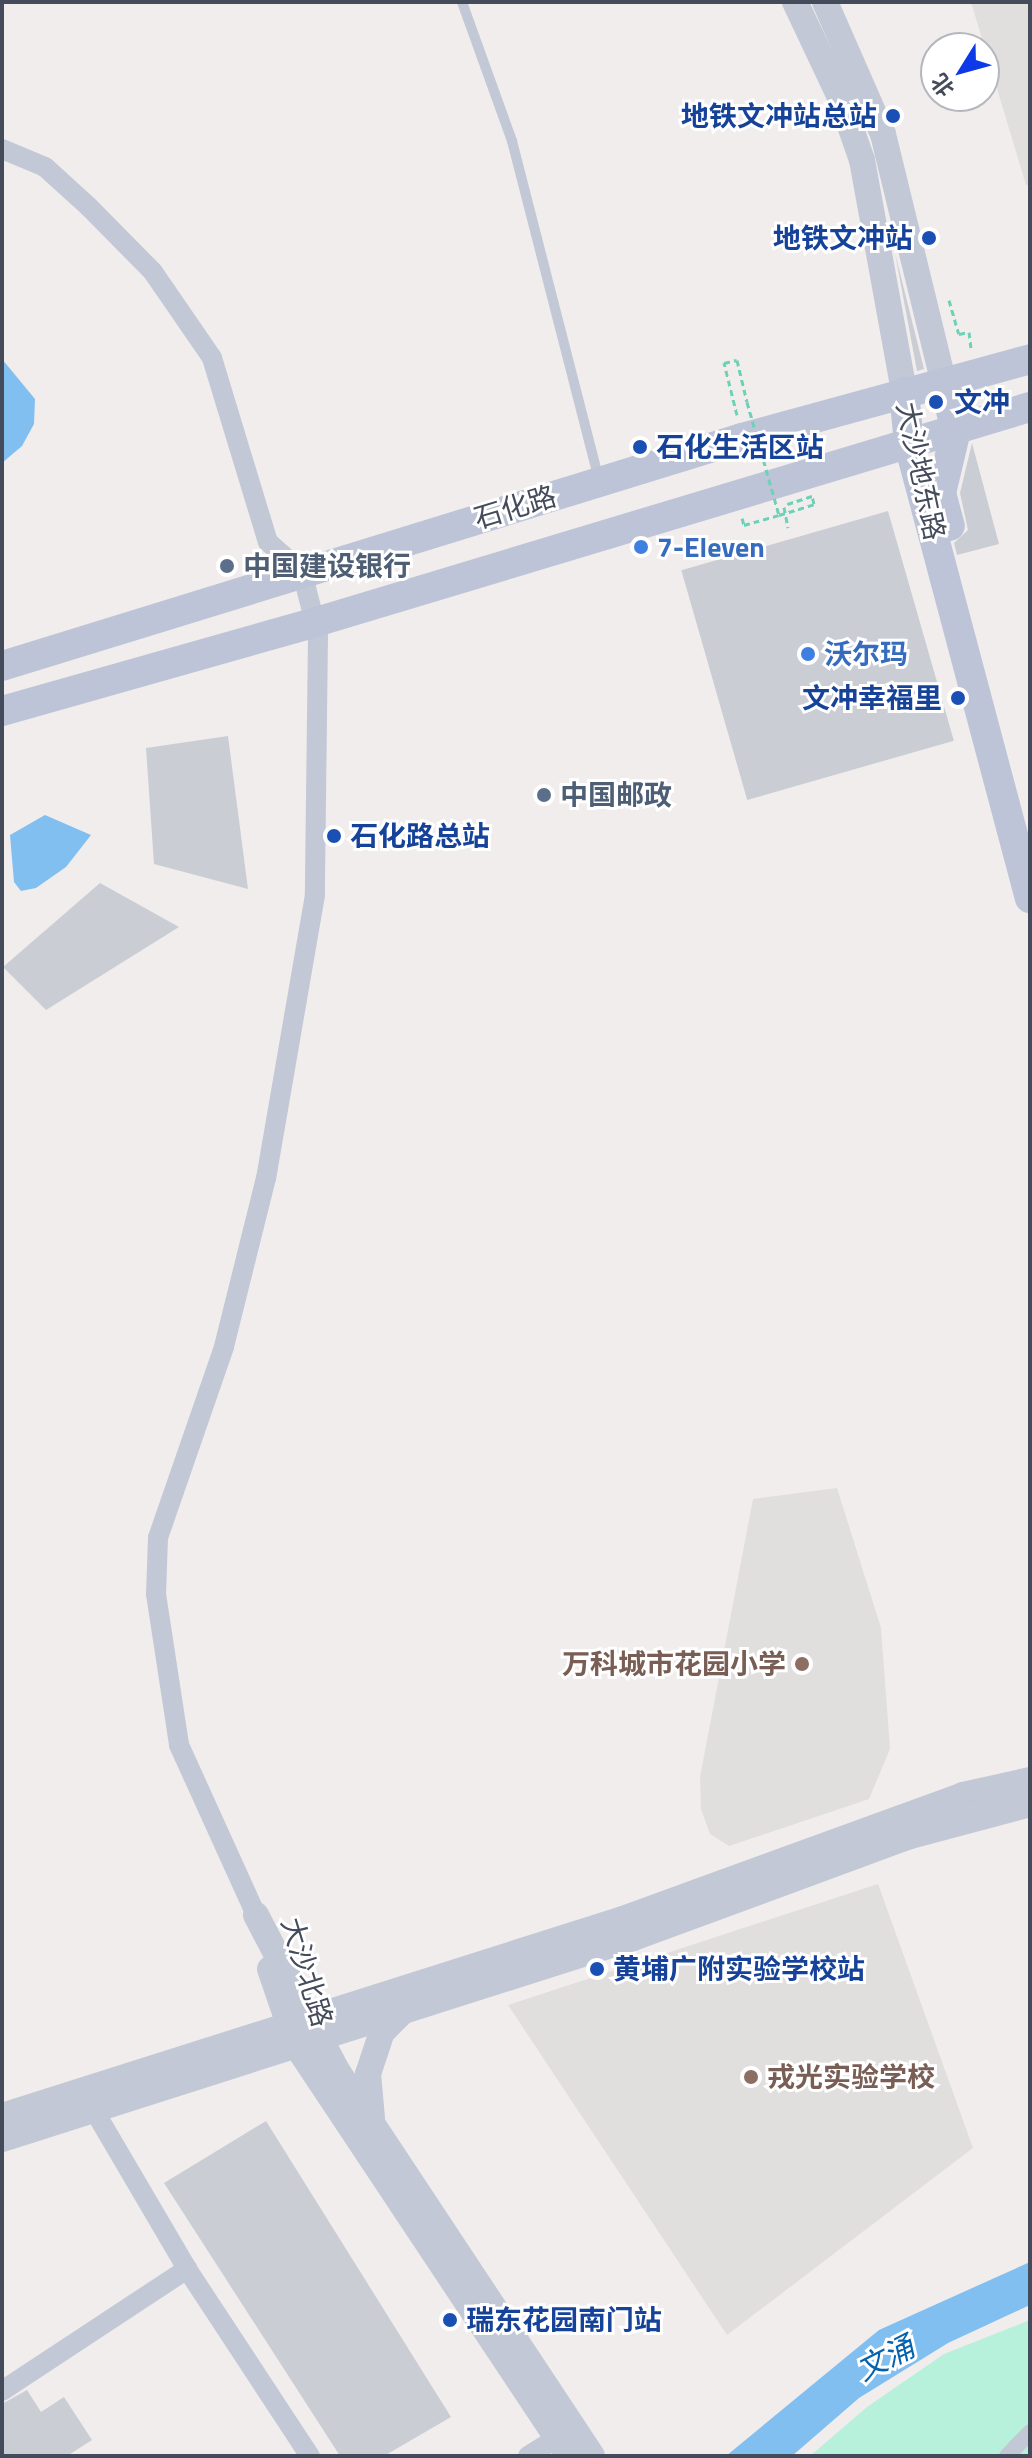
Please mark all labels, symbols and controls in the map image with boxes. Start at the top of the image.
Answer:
north arrow [920,32,1000,112]
text: 北 [922,66,963,104]
place label: 地铁文冲站总站 [681,99,877,133]
marker: 地铁文冲站总站 [884,107,902,125]
place label: 地铁文冲站 [773,221,913,255]
marker: 地铁文冲站 [920,229,938,247]
place label: 文冲 [954,385,1010,419]
marker: 文冲 [925,391,947,413]
street label: 大沙地东路 [890,399,952,543]
place label: 石化生活区站 [656,430,824,464]
marker: 石化生活区站 [631,438,649,456]
street label: 石化路 [470,479,560,535]
place label: 7-Eleven [657,530,765,564]
marker: 7-Eleven [632,538,650,556]
place label: 中国建设银行 [243,549,411,583]
marker: 中国建设银行 [218,557,236,575]
place label: 沃尔玛 [824,637,908,671]
marker: 沃尔玛 [799,645,817,663]
place label: 文冲幸福里 [802,681,942,715]
marker: 文冲幸福里 [949,689,967,707]
place label: 中国邮政 [560,778,672,812]
marker: 中国邮政 [535,786,553,804]
place label: 石化路总站 [350,819,490,853]
marker: 石化路总站 [325,827,343,845]
place label: 万科城市花园小学 [562,1647,786,1681]
marker: 万科城市花园小学 [793,1655,811,1673]
street label: 大沙北路 [275,1914,339,2030]
place label: 黄埔广附实验学校站 [613,1952,865,1986]
marker: 黄埔广附实验学校站 [588,1960,606,1978]
place label: 戎光实验学校 [767,2060,935,2094]
marker: 戎光实验学校 [742,2068,760,2086]
place label: 瑞东花园南门站 [466,2303,662,2337]
marker: 瑞东花园南门站 [441,2311,459,2329]
water label: 文涌 [850,2328,920,2388]

